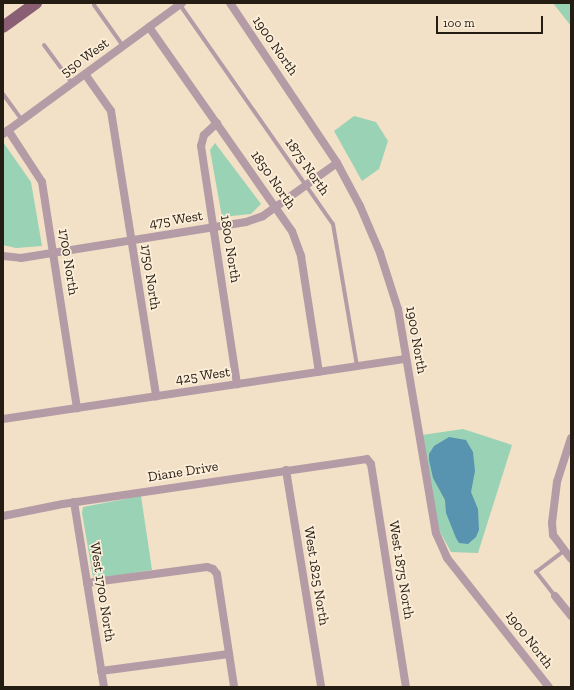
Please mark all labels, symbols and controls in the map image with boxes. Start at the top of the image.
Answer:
scale bar [438,8,545,34]
street label: 1900 North [249,13,301,79]
text: 100 m [443,16,475,30]
street label: 550 West [57,35,113,81]
street label: 1875 North [281,135,333,199]
street label: 1850 North [247,148,299,212]
street label: 475 West [148,207,204,233]
street label: 1800 North [216,214,244,284]
street label: 1700 North [54,228,82,296]
street label: 1750 North [137,243,163,311]
street label: 1900 North [402,305,430,375]
street label: 425 West [174,364,232,388]
street label: Diane Drive [146,458,220,486]
street label: West 1875 North [385,520,417,620]
street label: West 1825 North [300,525,332,627]
street label: West 1700 North [86,541,118,643]
street label: 1900 North [501,608,557,672]

